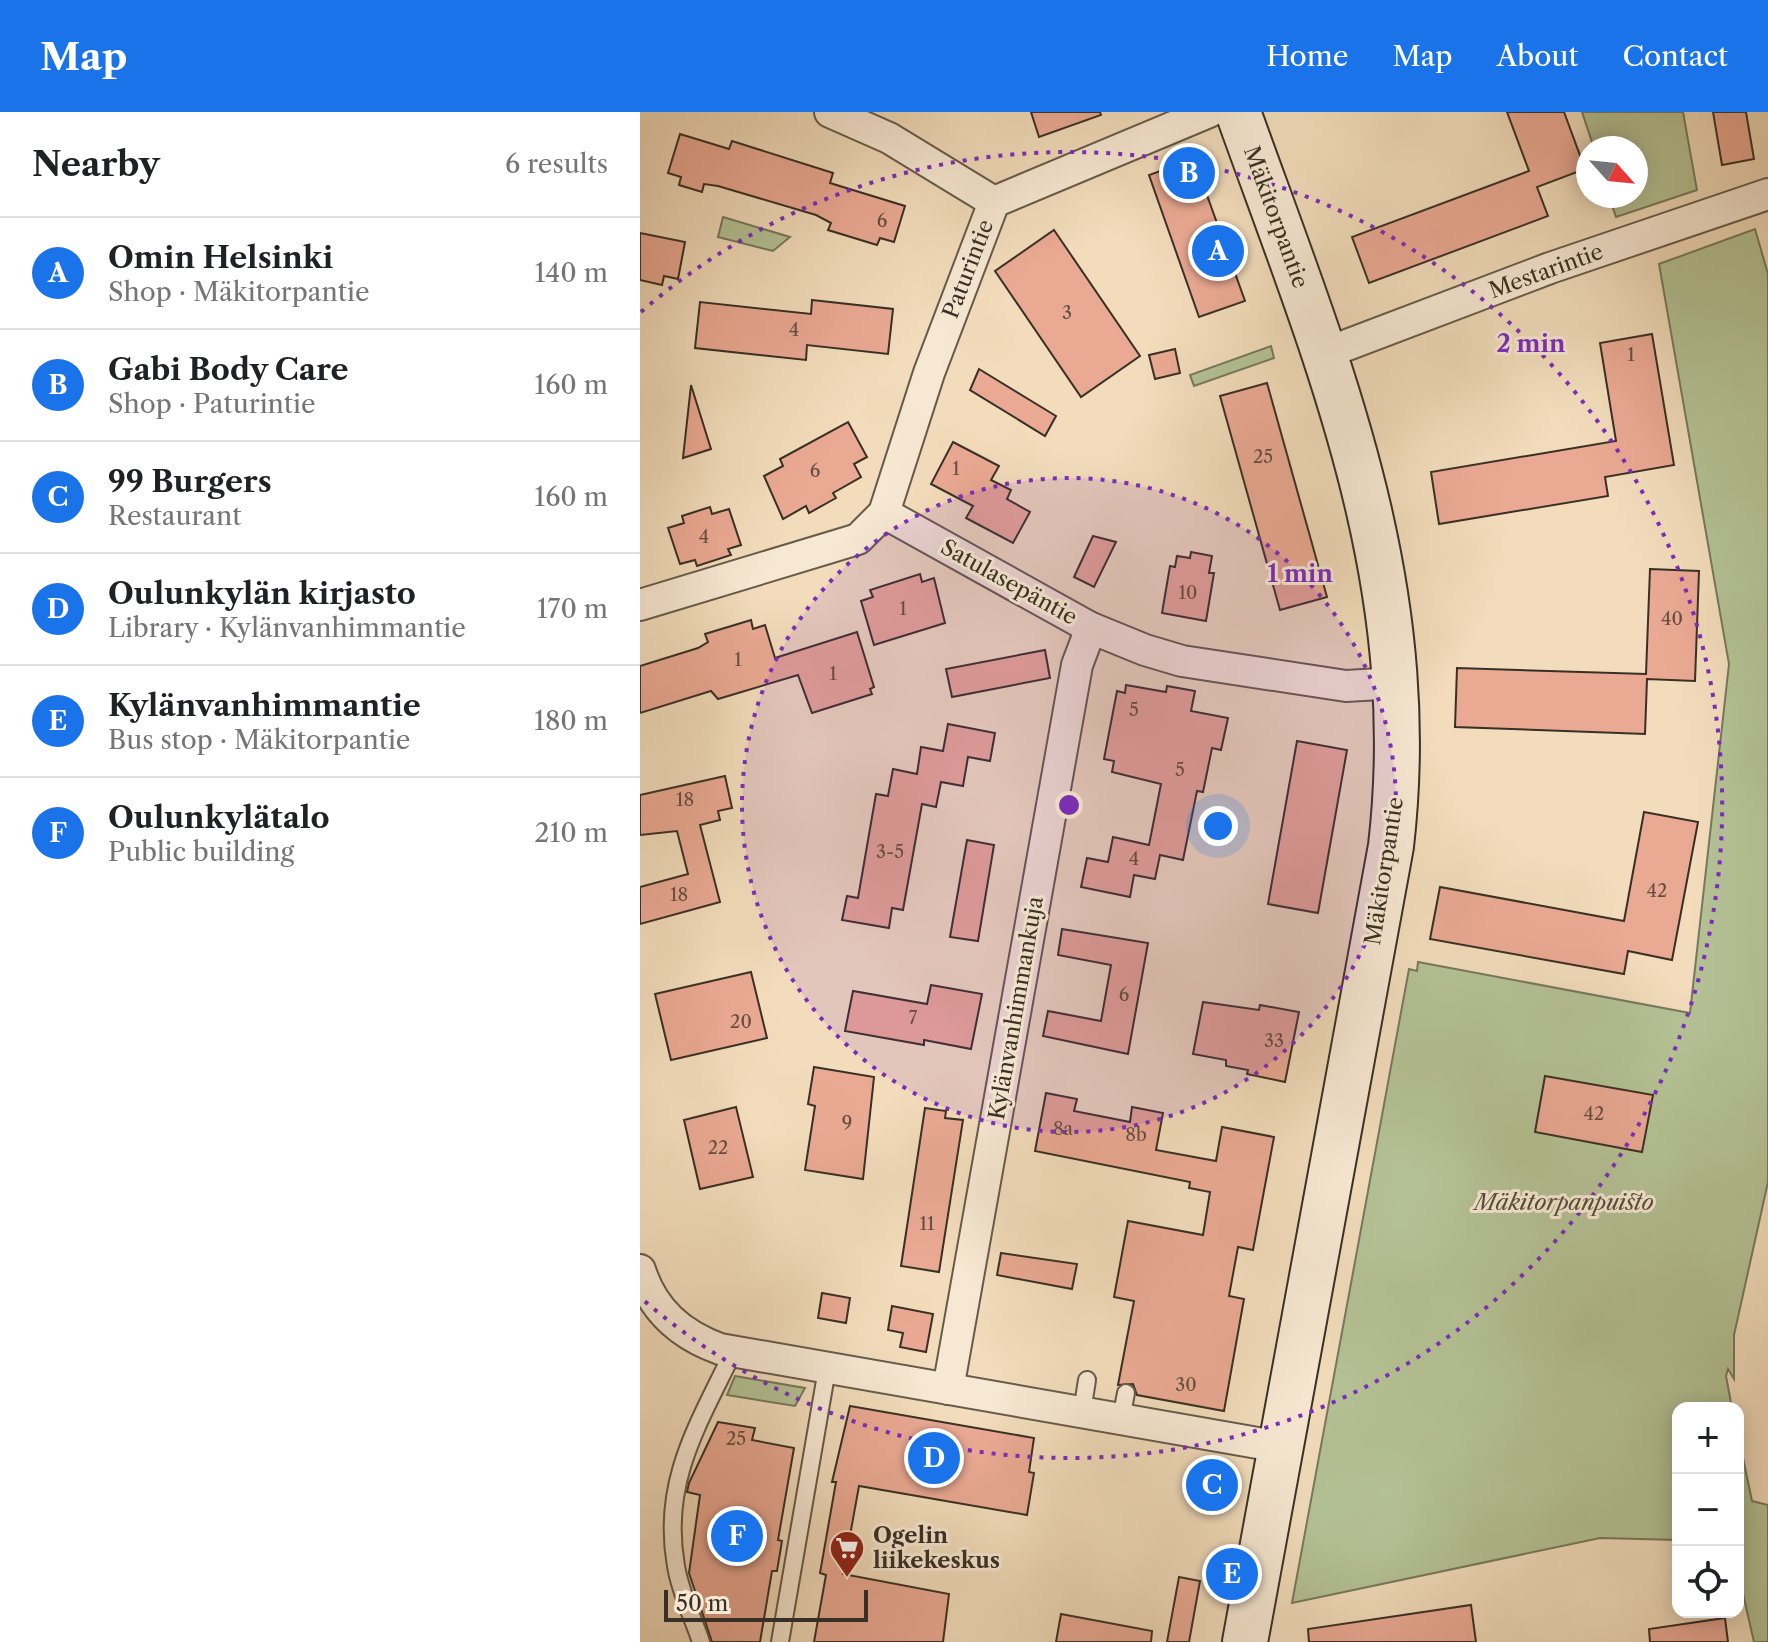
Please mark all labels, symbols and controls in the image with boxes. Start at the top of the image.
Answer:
text: Map [40,33,128,80]
text: Home [1266,39,1348,73]
text: Map [1392,39,1452,73]
text: About [1496,39,1578,73]
text: Contact [1622,39,1728,73]
north arrow [1576,136,1648,208]
street label: Mäkitorpantie [1238,142,1314,292]
text: Nearby [32,143,160,185]
pin: B [1163,143,1215,203]
text: 6 results [505,148,608,180]
house number: 6 [877,210,887,232]
street label: Paturintie [937,216,999,322]
pin: A [1192,221,1244,281]
street label: Mestarintie [1485,238,1607,304]
text: Omin Helsinki [108,239,333,276]
text: A [48,257,68,289]
text: 140 m [534,257,608,289]
text: Shop · Mäkitorpantie [108,276,369,308]
house number: 3 [1062,302,1072,324]
house number: 4 [789,319,799,341]
text: 2 min [1496,329,1566,358]
house number: 1 [1627,344,1635,366]
text: Gabi Body Care [108,351,348,388]
text: B [48,369,68,401]
text: 160 m [534,369,608,401]
text: Shop · Paturintie [108,388,316,420]
house number: 25 [1253,446,1273,468]
house number: 1 [952,458,960,480]
house number: 6 [810,460,820,482]
text: 99 Burgers [108,463,272,500]
text: C [48,481,68,513]
text: 160 m [534,481,608,513]
text: Restaurant [108,500,242,532]
house number: 4 [699,526,709,548]
street label: Satulasepäntie [936,533,1082,631]
text: 1 min [1267,559,1333,588]
text: Oulunkylän kirjasto [108,575,416,612]
house number: 10 [1179,582,1197,604]
text: D [47,593,69,625]
text: 170 m [537,593,608,625]
house number: 1 [899,598,907,620]
house number: 40 [1661,608,1683,630]
text: Library · Kylänvanhimmantie [108,612,466,644]
house number: 1 [734,649,742,671]
house number: 1 [829,663,837,685]
text: Kylänvanhimmantie [108,687,421,724]
house number: 5 [1129,699,1139,721]
text: E [49,705,67,737]
text: 180 m [534,705,608,737]
text: Bus stop · Mäkitorpantie [108,724,410,756]
house number: 5 [1175,759,1185,781]
house number: 18 [676,789,694,811]
centre of rings [1055,791,1083,819]
street label: Mäkitorpantie [1359,795,1409,947]
text: Oulunkylätalo [108,799,330,836]
your location [1198,806,1238,846]
text: F [49,817,67,849]
text: 210 m [535,817,608,849]
text: Public building [108,836,294,868]
house number: 3-5 [876,841,904,863]
house number: 4 [1129,848,1139,870]
house number: 42 [1647,880,1667,902]
house number: 18 [670,884,688,906]
street label: Kylänvanhimmankuja [983,894,1049,1122]
house number: 6 [1119,984,1129,1006]
house number: 7 [909,1007,918,1029]
house number: 20 [730,1011,752,1033]
house number: 33 [1264,1030,1284,1052]
house number: 42 [1584,1103,1604,1125]
house number: 9 [842,1112,852,1134]
house number: 8a [1053,1118,1074,1140]
house number: 8b [1125,1124,1147,1146]
house number: 22 [708,1137,728,1159]
park label: Mäkitorpanpuisto [1471,1189,1654,1216]
house number: 11 [919,1213,935,1235]
house number: 30 [1175,1374,1197,1396]
map controls [1672,1402,1744,1618]
button: + [1672,1402,1744,1474]
house number: 25 [726,1428,746,1450]
pin: D [908,1428,960,1488]
pin: C [1186,1455,1238,1515]
button: − [1672,1474,1744,1546]
pin: F [711,1506,763,1566]
place label: Ogelin liikekeskus [873,1522,1000,1574]
supermarket icon: Ogelin liikekeskus [828,1529,866,1579]
pin: E [1206,1544,1258,1604]
button: locate [1672,1546,1744,1618]
scale bar [664,1586,868,1622]
text: 50 m [676,1590,728,1617]

